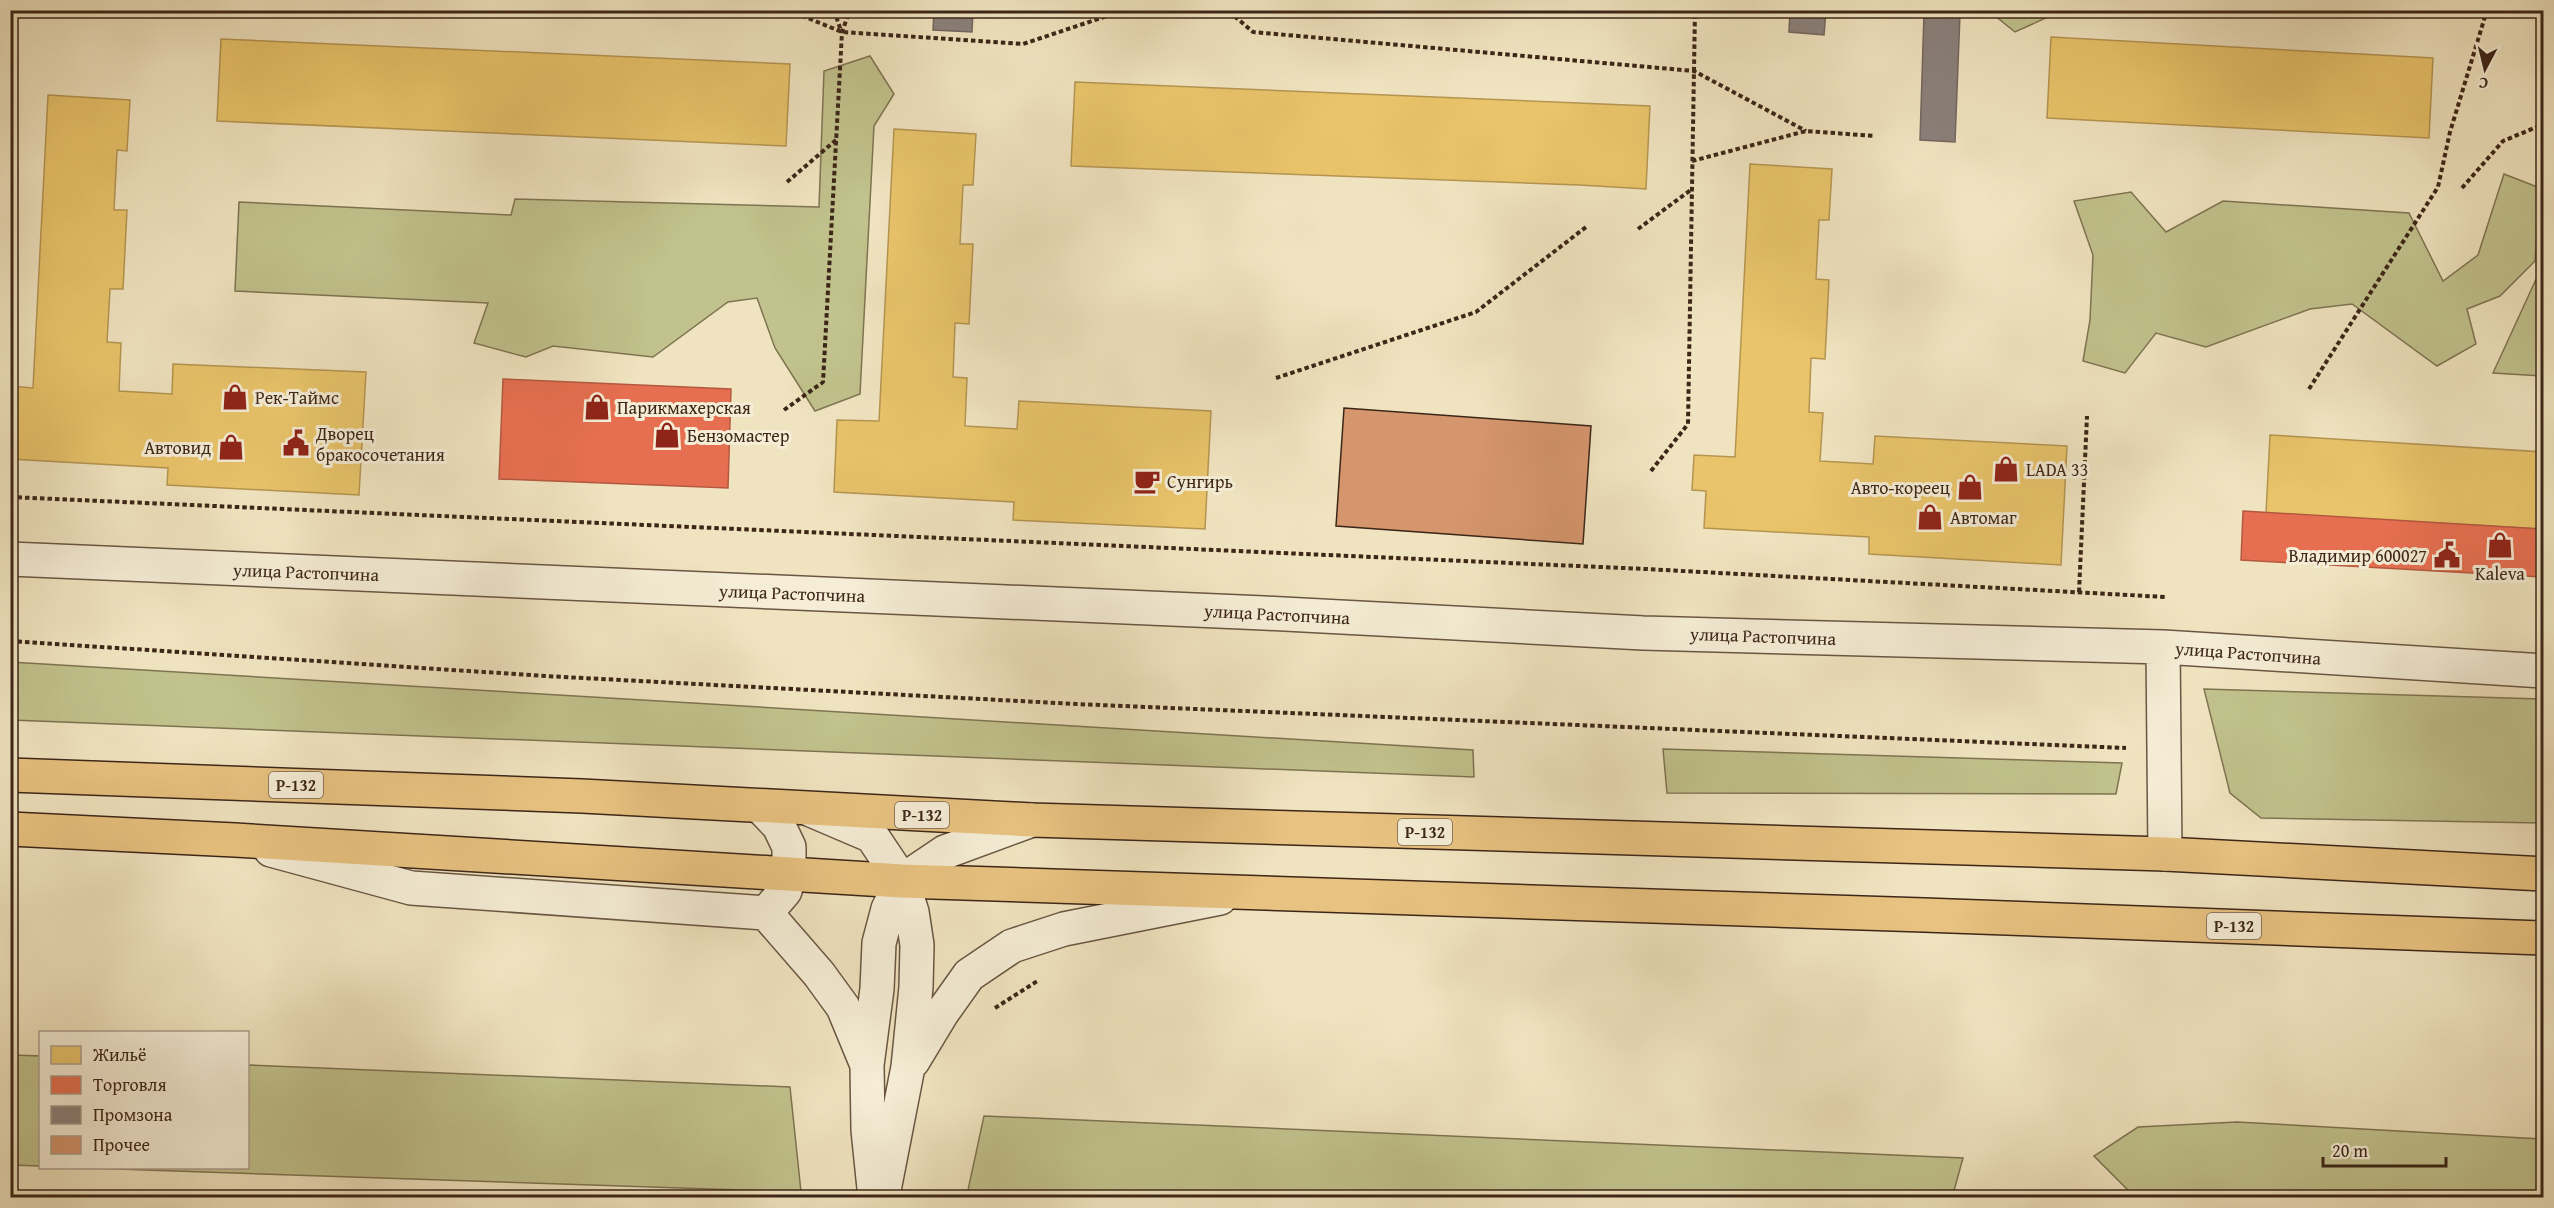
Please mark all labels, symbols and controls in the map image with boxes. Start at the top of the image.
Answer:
north arrow [2455,39,2515,99]
text: С [2477,71,2489,96]
shop icon: Рек-Таймс [220,382,250,412]
place label: Рек-Таймс [255,384,339,411]
shop icon: Парикмахерская [582,392,612,422]
place label: Парикмахерская [617,394,751,421]
place label: Дворец бракосочетания [315,420,445,468]
shop icon: Бензомастер [652,420,682,450]
place label: Бензомастер [687,422,790,449]
public building icon: Дворец бракосочетания [281,428,311,458]
shop icon: Автовид [216,432,246,462]
place label: Автовид [144,434,211,461]
shop icon: LADA 33 [1991,454,2021,484]
place label: LADA 33 [2026,456,2088,483]
cafe icon: Сунгирь [1132,466,1162,496]
place label: Сунгирь [1167,468,1233,495]
shop icon: Авто-кореец [1955,472,1985,502]
place label: Авто-кореец [1851,474,1950,501]
shop icon: Автомаг [1915,502,1945,532]
place label: Автомаг [1950,504,2017,531]
shop icon: Kaleva [2485,530,2515,560]
public building icon: Владимир 600027 [2432,540,2462,570]
place label: Владимир 600027 [2289,542,2427,569]
street label: улица Растопчина [231,556,380,588]
place label: Kaleva [2475,560,2525,587]
street label: улица Растопчина [717,577,866,609]
street label: улица Растопчина [1202,597,1351,631]
street label: улица Растопчина [1688,620,1837,652]
street label: улица Растопчина [2173,634,2322,672]
road number: Р-132 [269,772,323,798]
road number: Р-132 [895,802,949,828]
road number: Р-132 [1398,819,1452,845]
road number: Р-132 [2207,913,2261,939]
legend [39,1031,249,1169]
text: Жильё [92,1041,147,1068]
text: Торговля [93,1071,167,1098]
text: Промзона [93,1101,173,1128]
scale bar [2323,1130,2446,1168]
text: Прочее [93,1131,150,1158]
text: 20 m [2332,1137,2368,1164]

